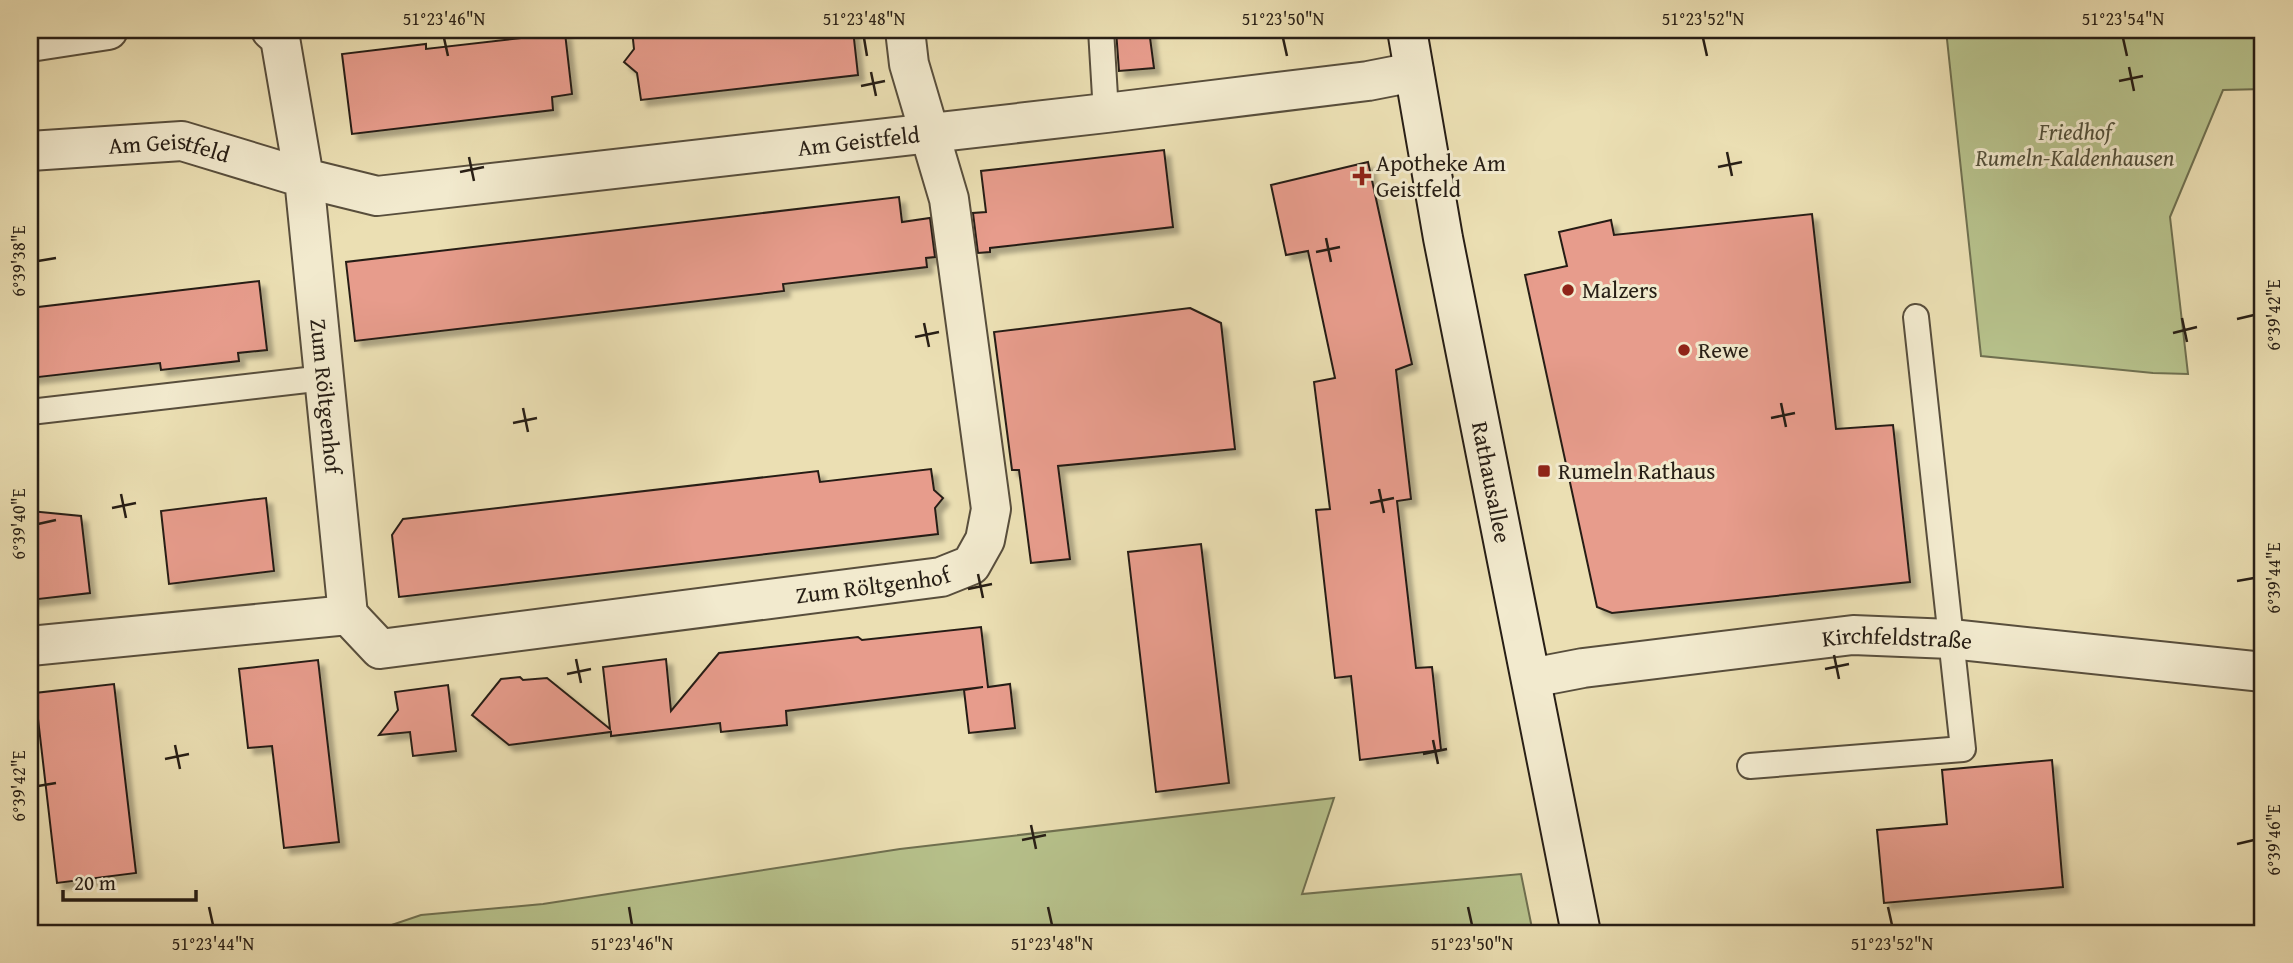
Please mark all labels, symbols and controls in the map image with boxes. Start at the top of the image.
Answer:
text: 51°23'46"N [403,5,486,32]
text: 51°23'48"N [823,5,906,32]
text: 51°23'50"N [1242,5,1325,32]
text: 51°23'52"N [1662,5,1745,32]
text: 51°23'54"N [2082,5,2165,32]
park label: Friedhof Rumeln-Kaldenhausen [1975,115,2175,174]
street label: Am Geistfeld [796,117,922,164]
street label: Am Geistfeld [107,124,235,171]
place label: Apotheke Am Geistfeld [1376,146,1506,205]
marker: Apotheke Am Geistfeld [1354,168,1370,184]
text: 6°39'38"E [5,225,32,297]
place label: Malzers [1582,273,1658,306]
text: 6°39'42"E [2260,279,2287,351]
marker: Malzers [1560,282,1576,298]
street label: Zum Röltgenhof [302,317,351,478]
place label: Rewe [1698,333,1749,366]
marker: Rewe [1676,342,1692,358]
street label: Rathausallee [1464,418,1520,546]
place label: Rumeln Rathaus [1558,454,1715,487]
marker: Rumeln Rathaus [1536,463,1552,479]
text: 6°39'40"E [5,488,32,560]
text: 6°39'44"E [2260,542,2287,614]
street label: Zum Röltgenhof [794,557,958,612]
street label: Kirchfeldstraße [1820,618,1974,657]
text: 6°39'42"E [5,750,32,822]
text: 6°39'46"E [2260,804,2287,876]
scale bar [63,858,196,902]
text: 20 m [74,867,116,898]
text: 51°23'44"N [172,930,255,957]
text: 51°23'46"N [591,930,674,957]
text: 51°23'48"N [1011,930,1094,957]
text: 51°23'50"N [1431,930,1514,957]
text: 51°23'52"N [1851,930,1934,957]

